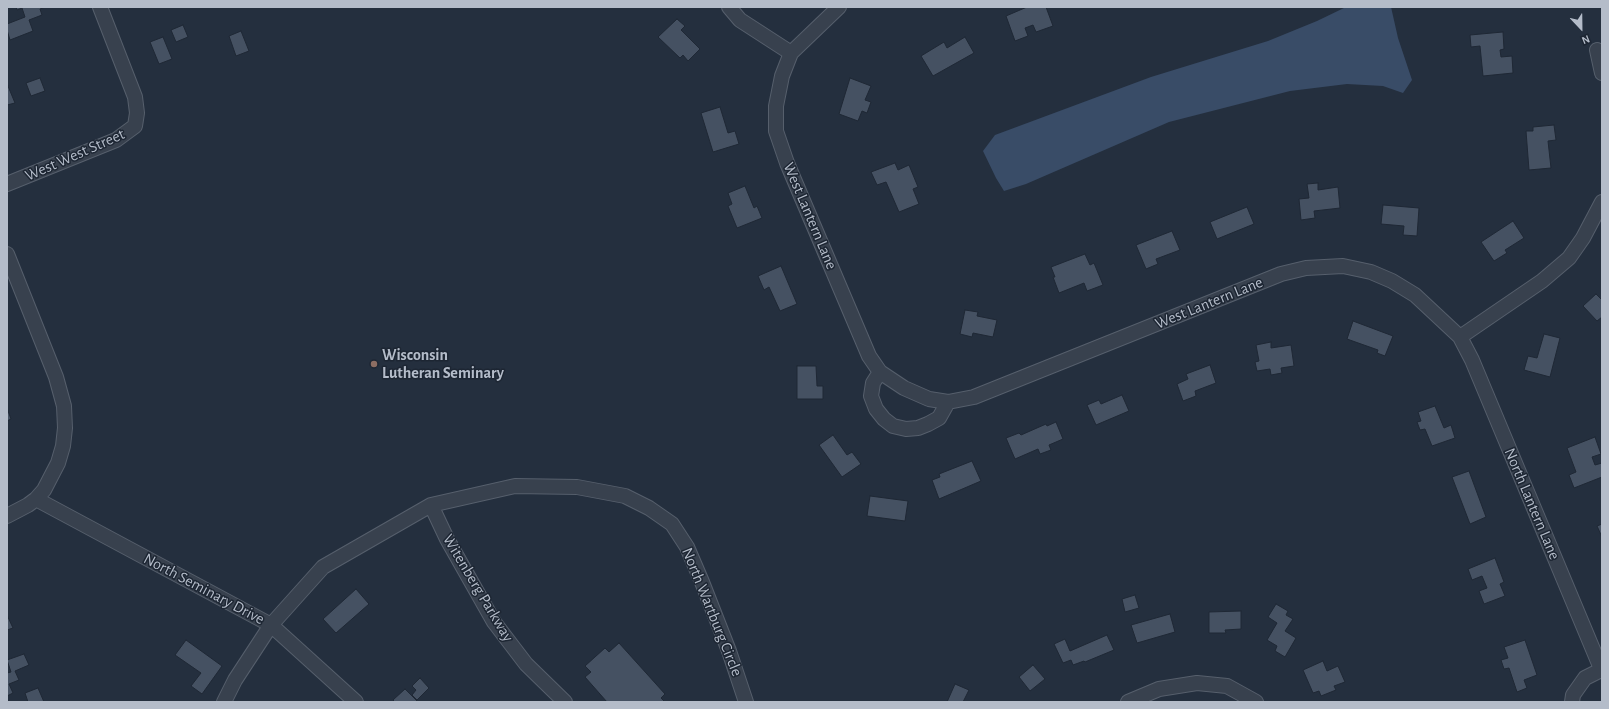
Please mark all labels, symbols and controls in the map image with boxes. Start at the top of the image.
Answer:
north arrow [1561,8,1601,48]
text: N [1580,33,1591,46]
street label: West West Street [22,124,128,186]
street label: West Lantern Lane [779,160,841,272]
street label: West Lantern Lane [1152,273,1266,333]
place label: Wisconsin Lutheran Seminary [382,345,504,383]
marker: Wisconsin Lutheran Seminary [369,359,379,369]
street label: North Lantern Lane [1500,445,1564,563]
street label: Witenberg Parkway [438,531,518,645]
street label: North Wartburg Circle [677,545,747,679]
street label: North Seminary Drive [140,549,268,629]

